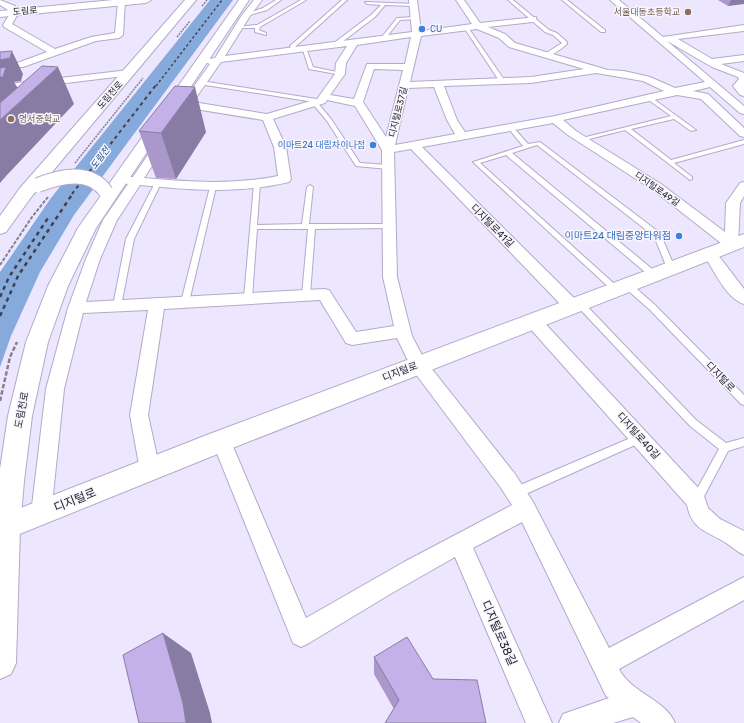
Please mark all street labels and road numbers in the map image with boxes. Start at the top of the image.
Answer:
street label: 도림로 [12,5,38,17]
street label: 도림천로 [95,79,125,111]
street label: 디지털로37길 [387,86,409,138]
street label: 디지털로49길 [633,170,681,208]
street label: 디지털로41길 [468,202,516,250]
street label: 디지털로 [381,360,419,384]
street label: 디지털로 [703,360,737,394]
street label: 도림천로 [13,391,31,429]
street label: 디지털로40길 [614,410,662,462]
street label: 디지털로 [52,485,98,515]
street label: 디지털로38길 [478,598,520,668]

